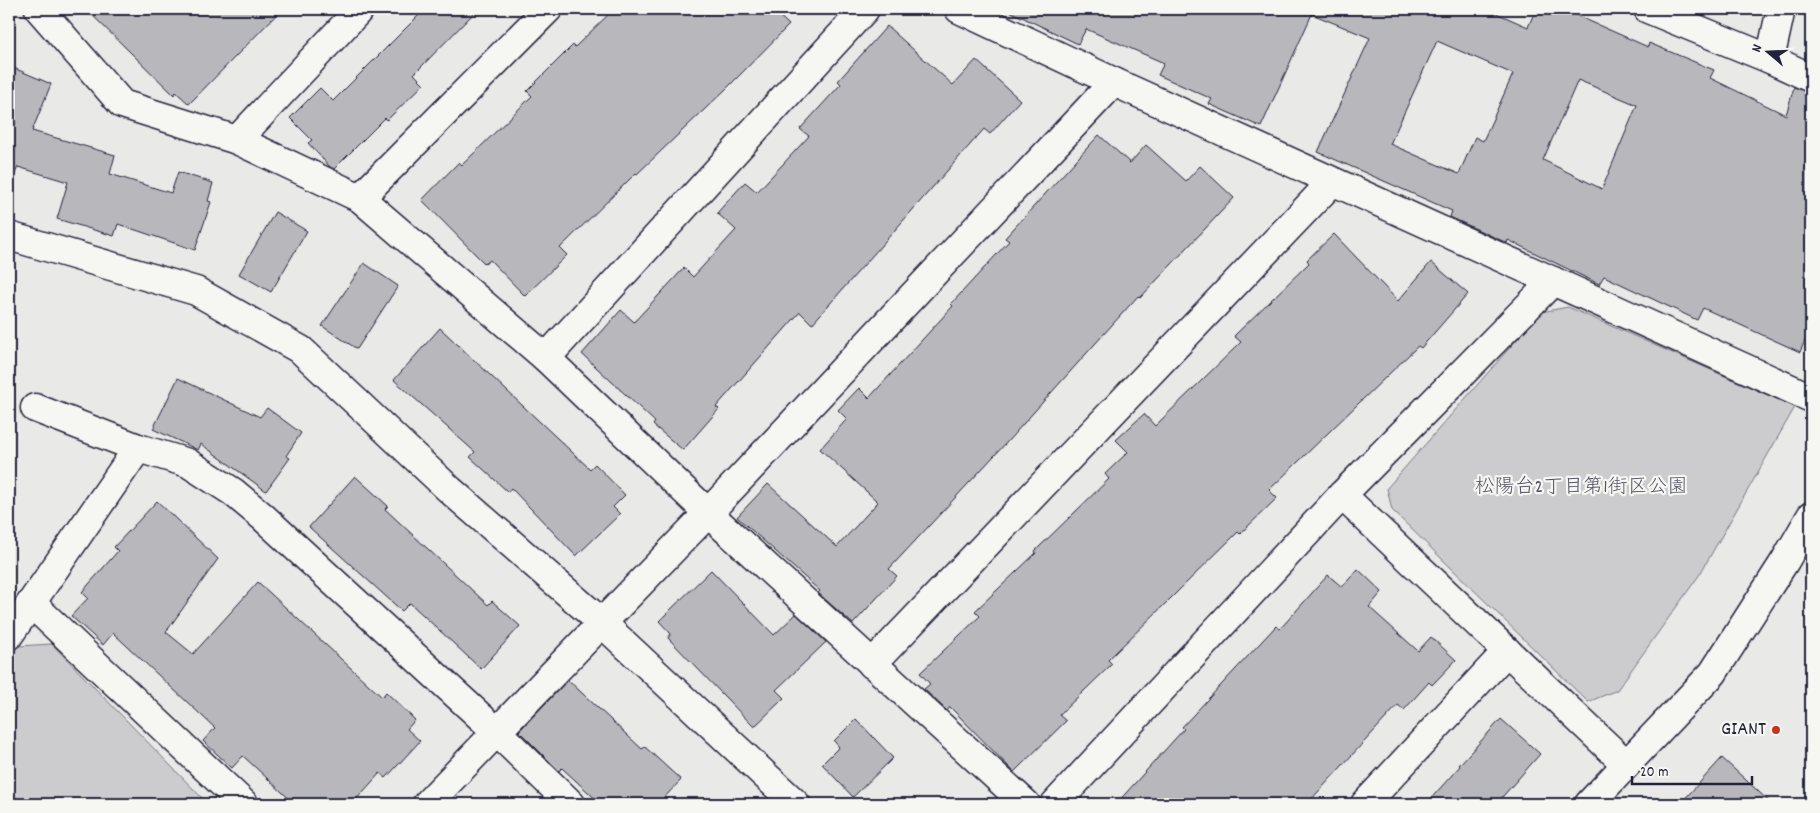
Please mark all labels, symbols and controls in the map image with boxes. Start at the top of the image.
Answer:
north arrow [1742,28,1792,78]
text: N [1747,42,1768,55]
park label: 松陽台2丁目第1街区公園 [1474,474,1688,502]
place label: GIANT [1721,716,1766,744]
marker: GIANT [1770,724,1782,736]
scale bar [1632,753,1752,785]
text: 20 m [1640,762,1668,784]

